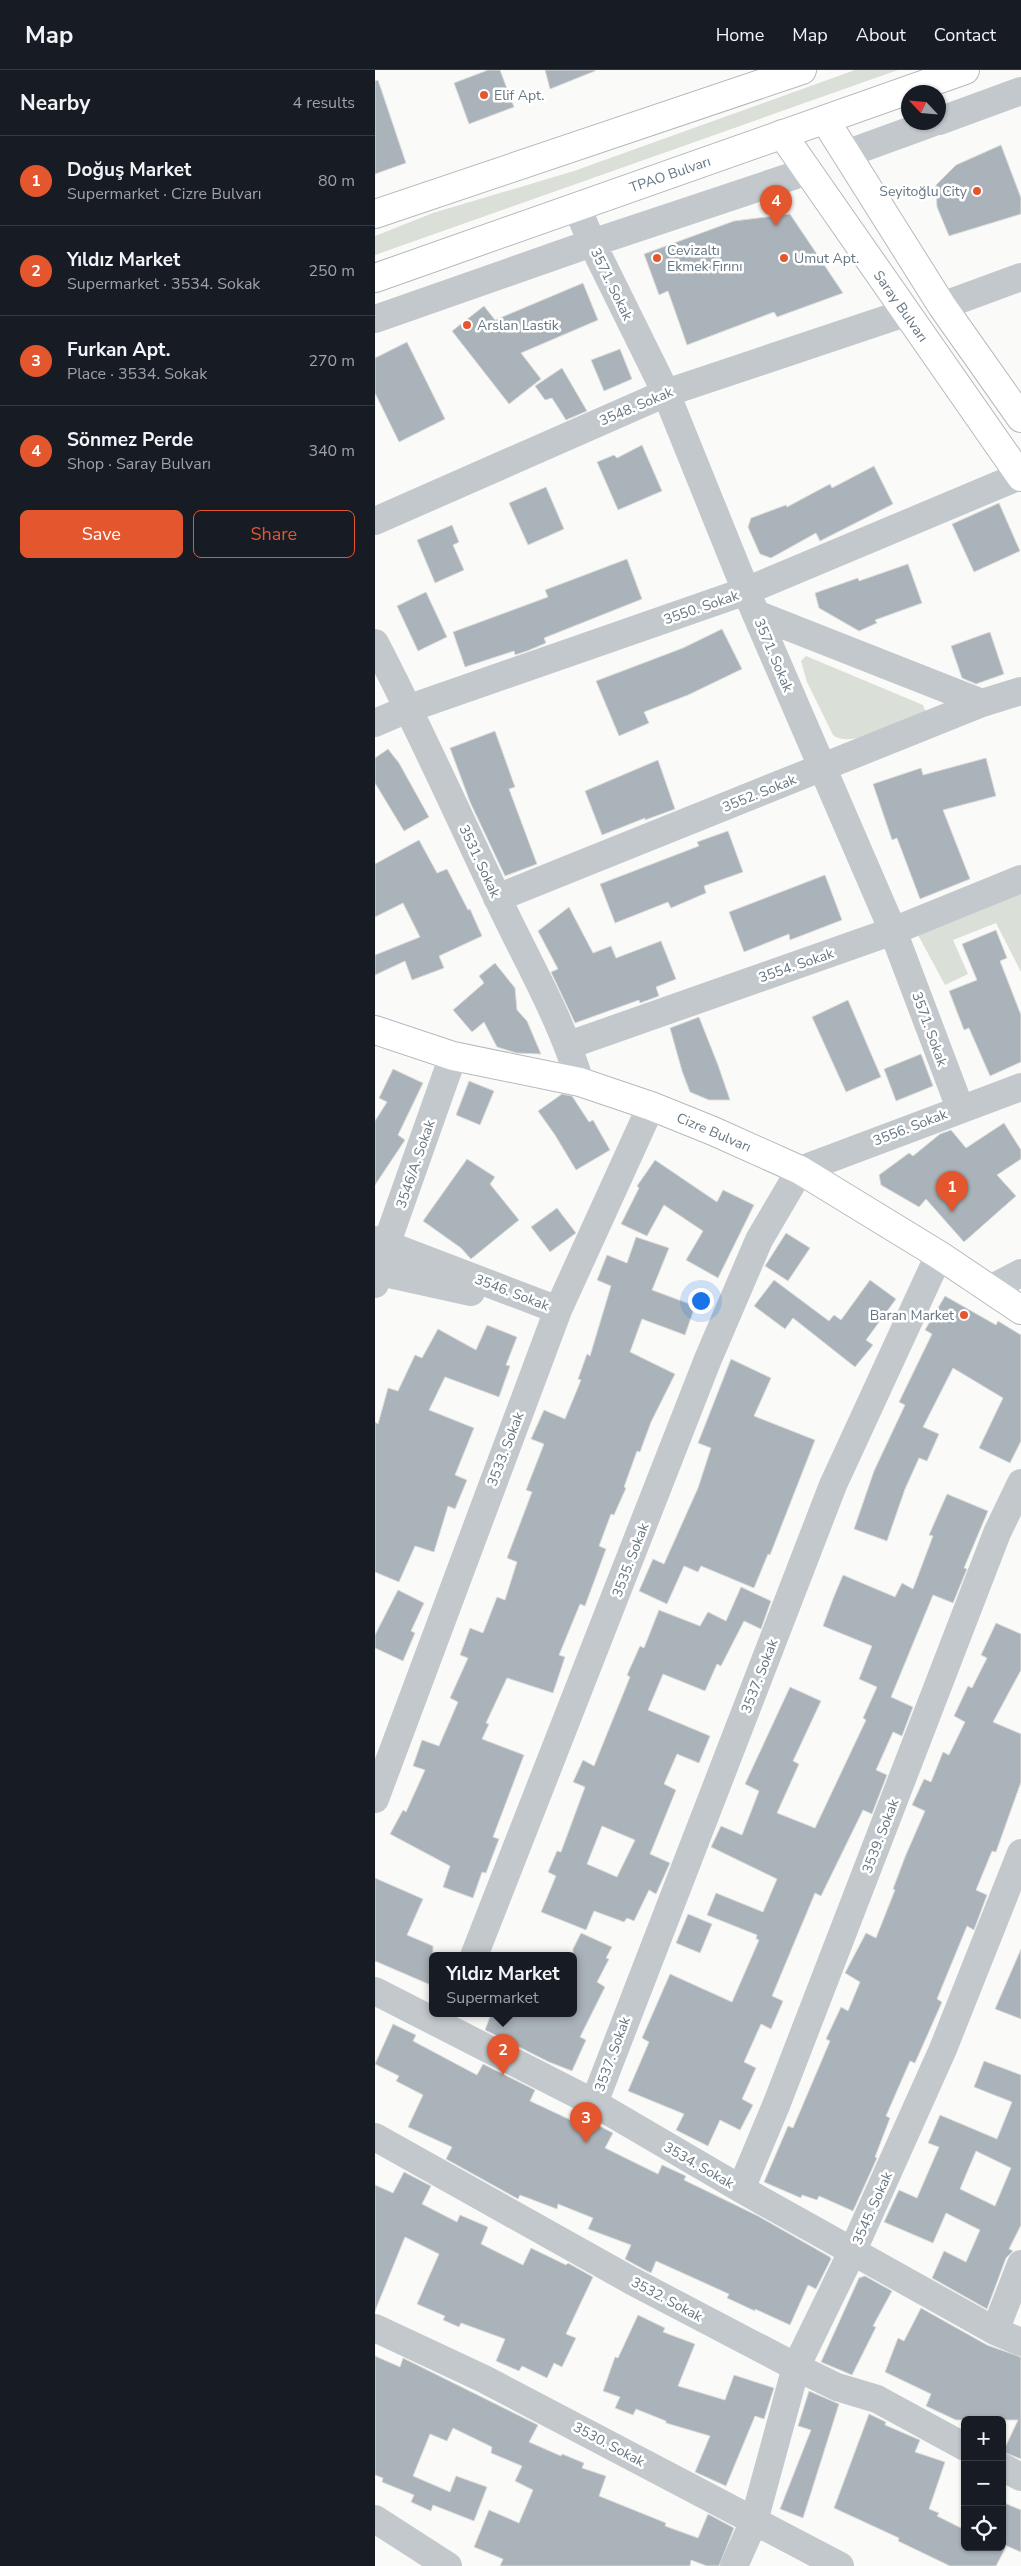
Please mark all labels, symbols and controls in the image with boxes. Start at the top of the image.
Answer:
text: Map [25,19,73,51]
text: Home [716,23,764,47]
text: Map [792,23,828,47]
text: About [856,23,906,47]
text: Contact [934,23,996,47]
north arrow [901,85,946,130]
place label: Elif Apt. [494,86,544,105]
text: Nearby [20,89,90,117]
marker: Elif Apt. [478,89,490,101]
text: 4 results [293,92,355,114]
street label: TPAO Bulvarı [627,152,713,197]
text: Doğuş Market [67,157,191,183]
text: 1 [31,170,41,192]
text: 80 m [318,170,355,192]
place label: Seyitoğlu City [879,182,968,201]
text: Supermarket · Cizre Bulvarı [67,183,262,205]
pin: 4 [760,185,792,226]
marker: Seyitoğlu City [971,185,983,197]
place label: Cevizaltı Ekmek Fırını [667,241,742,276]
street label: 3571. Sokak [586,245,638,324]
text: Yıldız Market [67,247,180,273]
place label: Umut Apt. [794,249,859,268]
marker: Cevizaltı Ekmek Fırını [651,252,663,264]
marker: Umut Apt. [778,252,790,264]
text: 2 [31,260,41,282]
text: 250 m [308,260,355,282]
street label: Saray Bulvarı [869,267,932,346]
text: Supermarket · 3534. Sokak [67,273,260,295]
place label: Arslan Lastik [477,316,560,335]
marker: Arslan Lastik [461,319,473,331]
text: Furkan Apt. [67,337,170,363]
text: 3 [31,350,41,372]
text: 270 m [308,350,355,372]
text: Place · 3534. Sokak [67,363,207,385]
street label: 3548. Sokak [597,382,677,430]
text: Sönmez Perde [67,427,193,453]
text: 4 [31,440,41,462]
text: 340 m [308,440,355,462]
text: Shop · Saray Bulvarı [67,453,211,475]
button: Save [20,510,183,558]
button: Share [193,510,355,558]
street label: 3550. Sokak [661,585,742,629]
street label: 3571. Sokak [750,616,798,696]
street label: 3552. Sokak [719,770,800,817]
street label: 3531. Sokak [454,822,505,902]
street label: 3554. Sokak [756,943,837,987]
street label: 3571. Sokak [907,989,952,1070]
street label: 3556. Sokak [870,1104,951,1150]
street label: Cizre Bulvarı [674,1108,754,1157]
street label: 3546/A. Sokak [391,1116,440,1211]
pin: 1 [936,1171,968,1212]
street label: 3546. Sokak [472,1270,553,1316]
your location [688,1288,714,1314]
place label: Baran Market [870,1306,954,1325]
marker: Baran Market [958,1309,970,1321]
street label: 3533. Sokak [483,1408,529,1489]
street label: 3535. Sokak [608,1519,654,1600]
street label: 3537. Sokak [737,1635,783,1716]
street label: 3539. Sokak [858,1795,904,1876]
popup [429,1952,577,2017]
text: Yıldız Market [446,1961,560,1987]
text: Supermarket [446,1987,539,2009]
street label: 3537. Sokak [590,2013,635,2094]
pin: 2 [487,2034,519,2075]
pin: 3 [570,2102,602,2143]
street label: 3534. Sokak [660,2138,738,2194]
street label: 3545. Sokak [848,2168,897,2248]
street label: 3532. Sokak [628,2273,707,2327]
map controls [961,2416,1006,2551]
button: + [961,2416,1006,2461]
street label: 3530. Sokak [570,2418,649,2472]
button: − [961,2461,1006,2506]
button: locate [961,2506,1006,2551]

